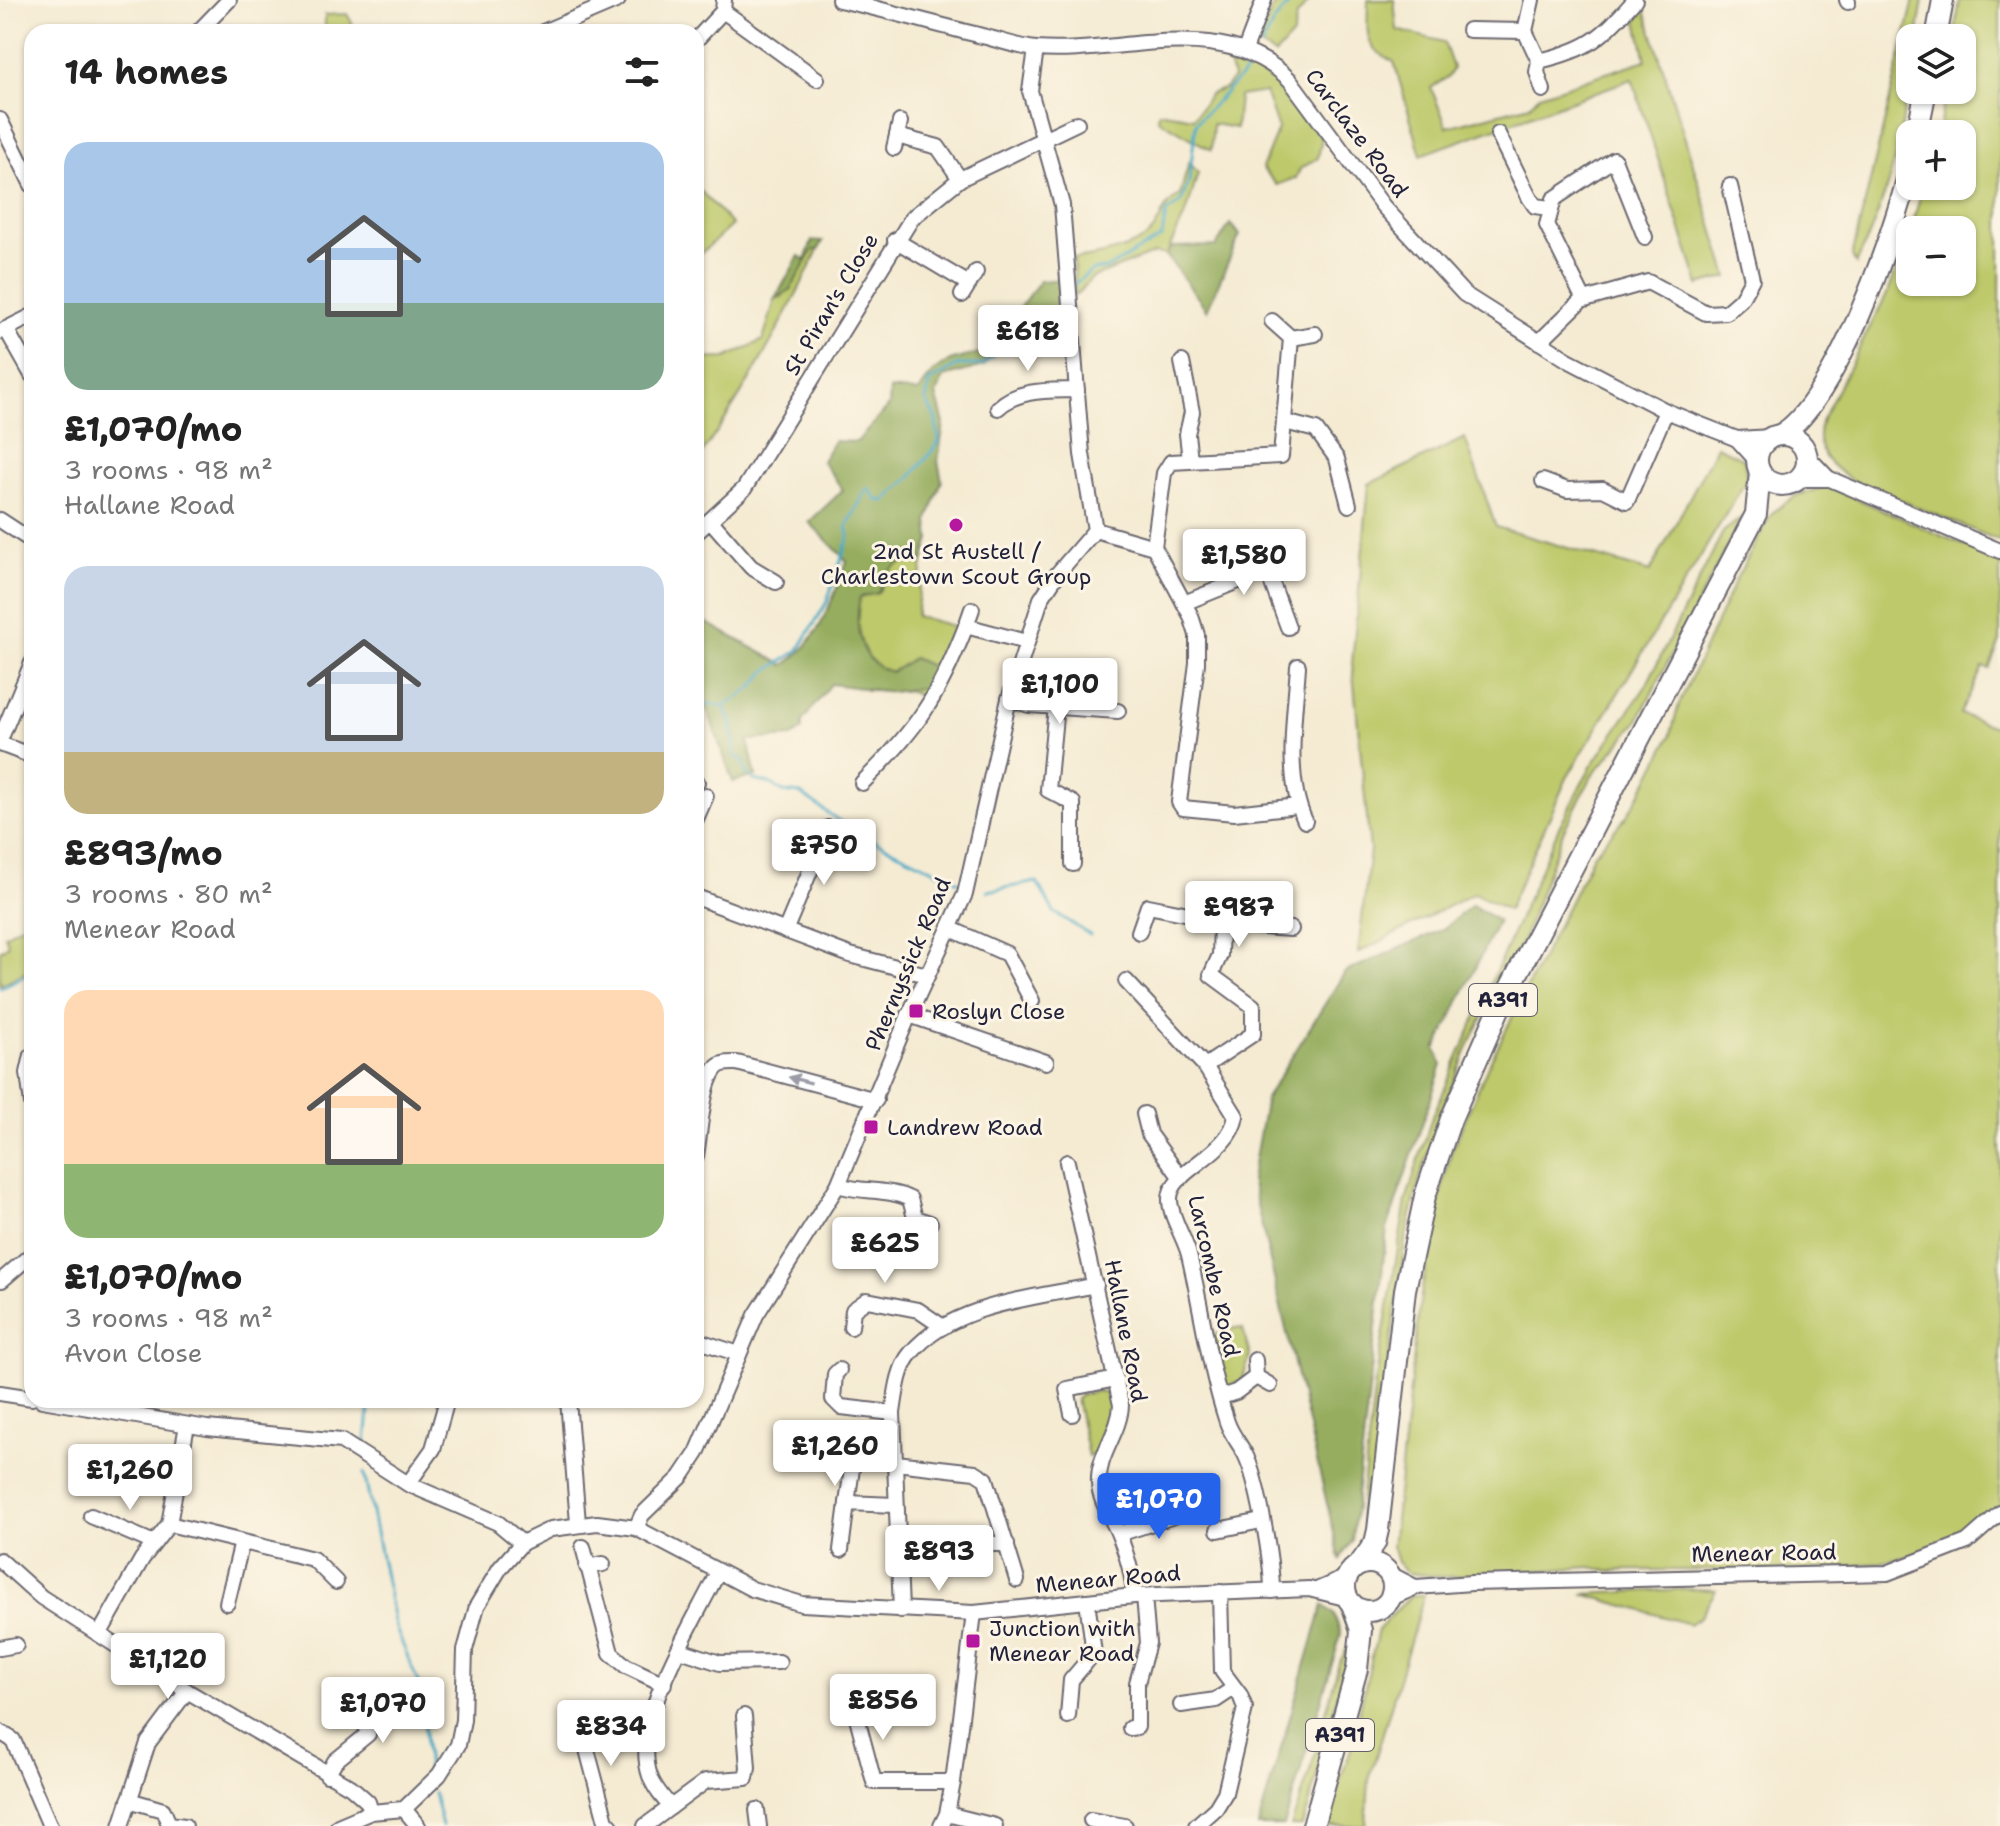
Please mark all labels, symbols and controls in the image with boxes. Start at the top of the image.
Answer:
map controls [1896,24,1976,296]
button: layers [1896,24,1976,104]
text: 14 homes [64,49,228,95]
icon: filters [620,50,664,94]
street label: Carclaze Road [1299,63,1415,203]
button: + [1896,120,1976,200]
icon: home [292,194,436,338]
button: − [1896,216,1976,296]
street label: St Piran's Close [777,227,885,381]
pin: £618 [981,305,1075,373]
text: £618 [996,313,1060,348]
text: £1,070/mo [64,406,243,452]
text: 3 rooms · 98 m² [64,452,273,487]
text: Hallane Road [64,487,235,522]
marker: 2nd St Austell / Charlestown Scout Group [947,516,965,534]
pin: £1,580 [1179,529,1309,597]
place label: 2nd St Austell / Charlestown Scout Group [821,537,1091,591]
text: £1,580 [1201,537,1287,572]
icon: home [292,618,436,762]
pin: £1,100 [995,658,1125,726]
text: £1,100 [1021,666,1099,701]
pin: £750 [777,819,871,887]
text: £750 [790,827,858,862]
text: £893/mo [64,830,223,876]
street label: Phernyssick Road [858,873,958,1055]
text: 3 rooms · 80 m² [64,876,273,911]
pin: £987 [1192,881,1286,949]
text: £987 [1203,889,1275,924]
text: Menear Road [64,911,236,946]
road number: A391 [1469,984,1537,1016]
place label: Roslyn Close [932,997,1066,1026]
marker: Roslyn Close [907,1002,925,1020]
icon: home [292,1042,436,1186]
one-way arrow [788,1073,812,1086]
place label: Landrew Road [887,1113,1043,1142]
marker: Landrew Road [862,1118,880,1136]
street label: Larcombe Road [1181,1192,1247,1360]
pin: £625 [838,1217,932,1285]
text: £625 [850,1225,920,1260]
text: £1,070/mo [64,1254,243,1300]
street label: Hallane Road [1098,1257,1154,1405]
text: 3 rooms · 98 m² [64,1300,273,1335]
text: Avon Close [64,1335,203,1370]
pin: £1,260 [770,1420,900,1488]
text: £1,260 [791,1428,879,1463]
pin: £1,260 [65,1444,195,1512]
text: £1,260 [86,1452,174,1487]
pin: £1,070 [1094,1473,1224,1541]
text: £1,070 [1115,1481,1203,1516]
pin: £893 [892,1525,986,1593]
text: £893 [903,1533,975,1568]
street label: Menear Road [1691,1537,1837,1569]
street label: Menear Road [1034,1558,1182,1600]
place label: Junction with Menear Road [989,1614,1136,1668]
marker: Junction with Menear Road [964,1632,982,1650]
pin: £1,120 [103,1633,233,1701]
text: £1,120 [129,1641,207,1676]
pin: £856 [836,1674,930,1742]
pin: £1,070 [318,1677,448,1745]
text: £856 [848,1682,918,1717]
text: £1,070 [339,1685,427,1720]
pin: £834 [564,1700,658,1768]
text: £834 [575,1708,647,1743]
road number: A391 [1306,1719,1374,1751]

